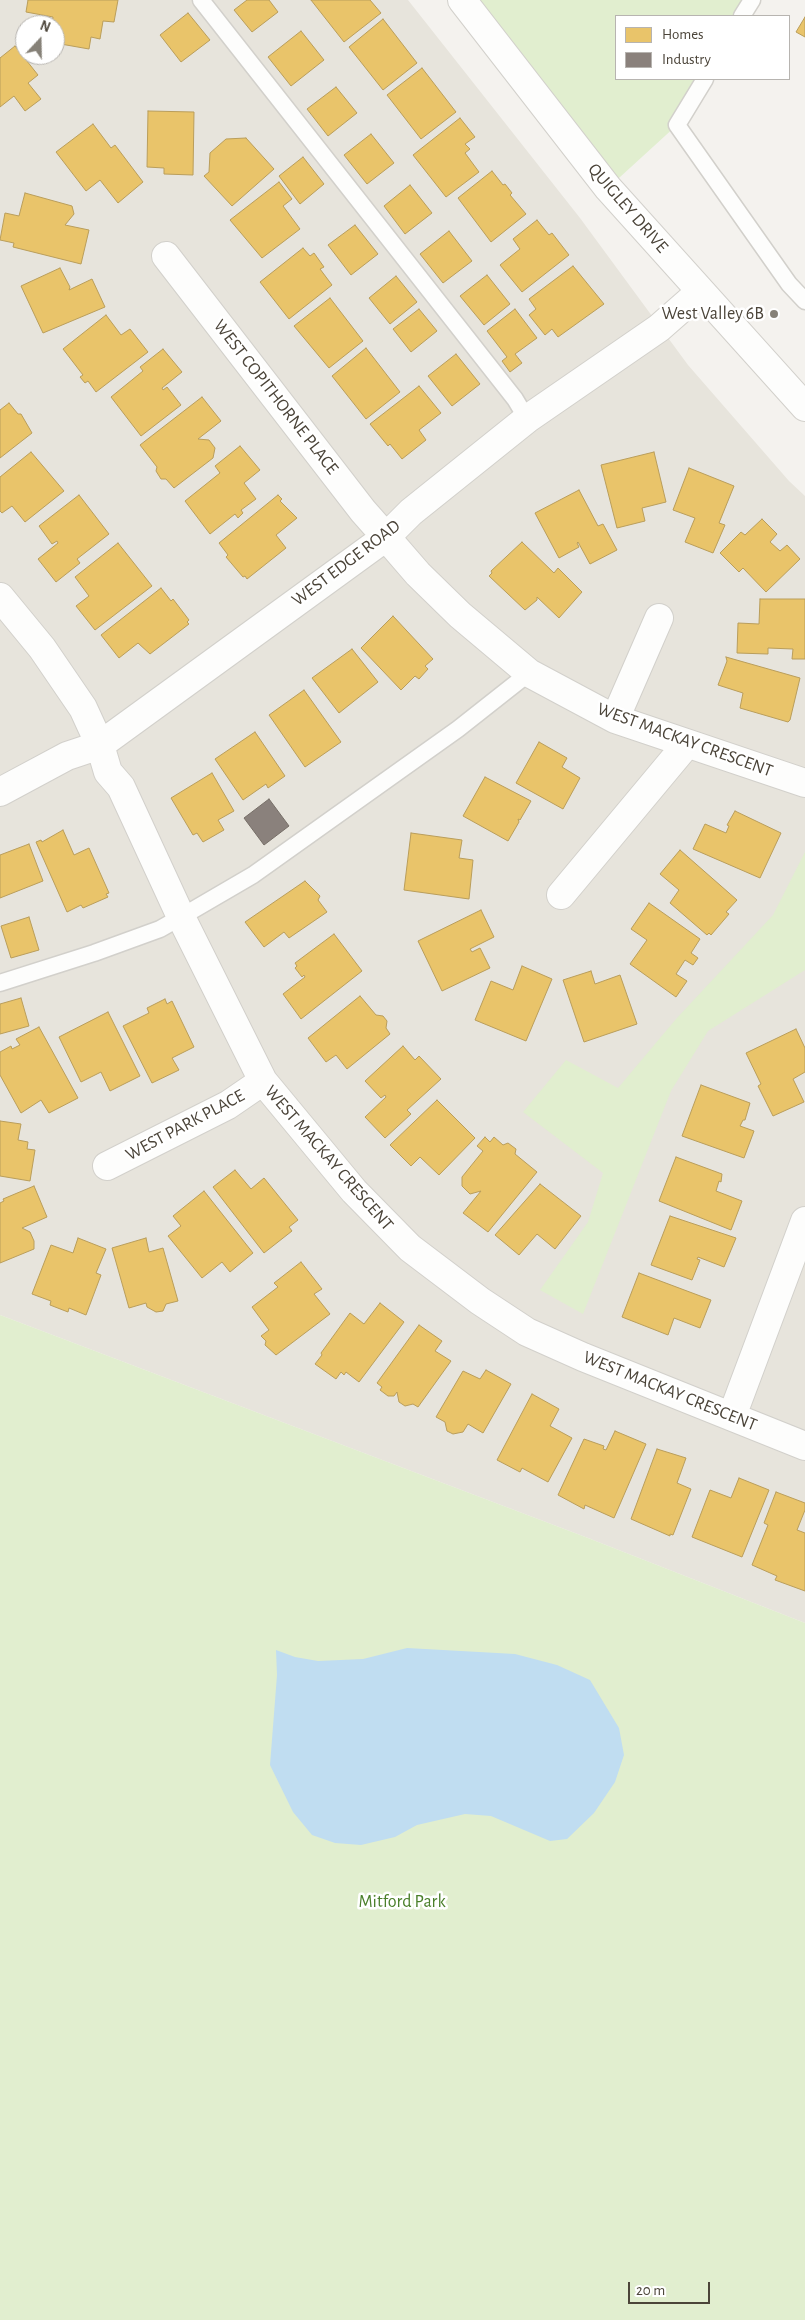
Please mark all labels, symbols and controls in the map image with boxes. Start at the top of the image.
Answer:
north arrow [15,15,65,65]
legend [615,15,790,80]
text: N [38,19,52,35]
text: Homes [662,27,704,42]
text: Industry [662,52,711,67]
street label: QUIGLEY DRIVE [583,159,673,257]
place label: West Valley 6B [662,303,764,325]
marker: West Valley 6B [768,308,780,320]
street label: WEST COPITHORNE PLACE [209,315,343,479]
street label: WEST EDGE ROAD [287,515,405,611]
street label: WEST MACKAY CRESCENT [594,698,776,782]
street label: WEST MACKAY CRESCENT [260,1081,398,1235]
street label: WEST PARK PLACE [122,1085,248,1165]
street label: WEST MACKAY CRESCENT [580,1346,760,1436]
park label: Mitford Park [358,1891,446,1913]
scale bar [630,2272,712,2304]
text: 20 m [636,2283,665,2298]

